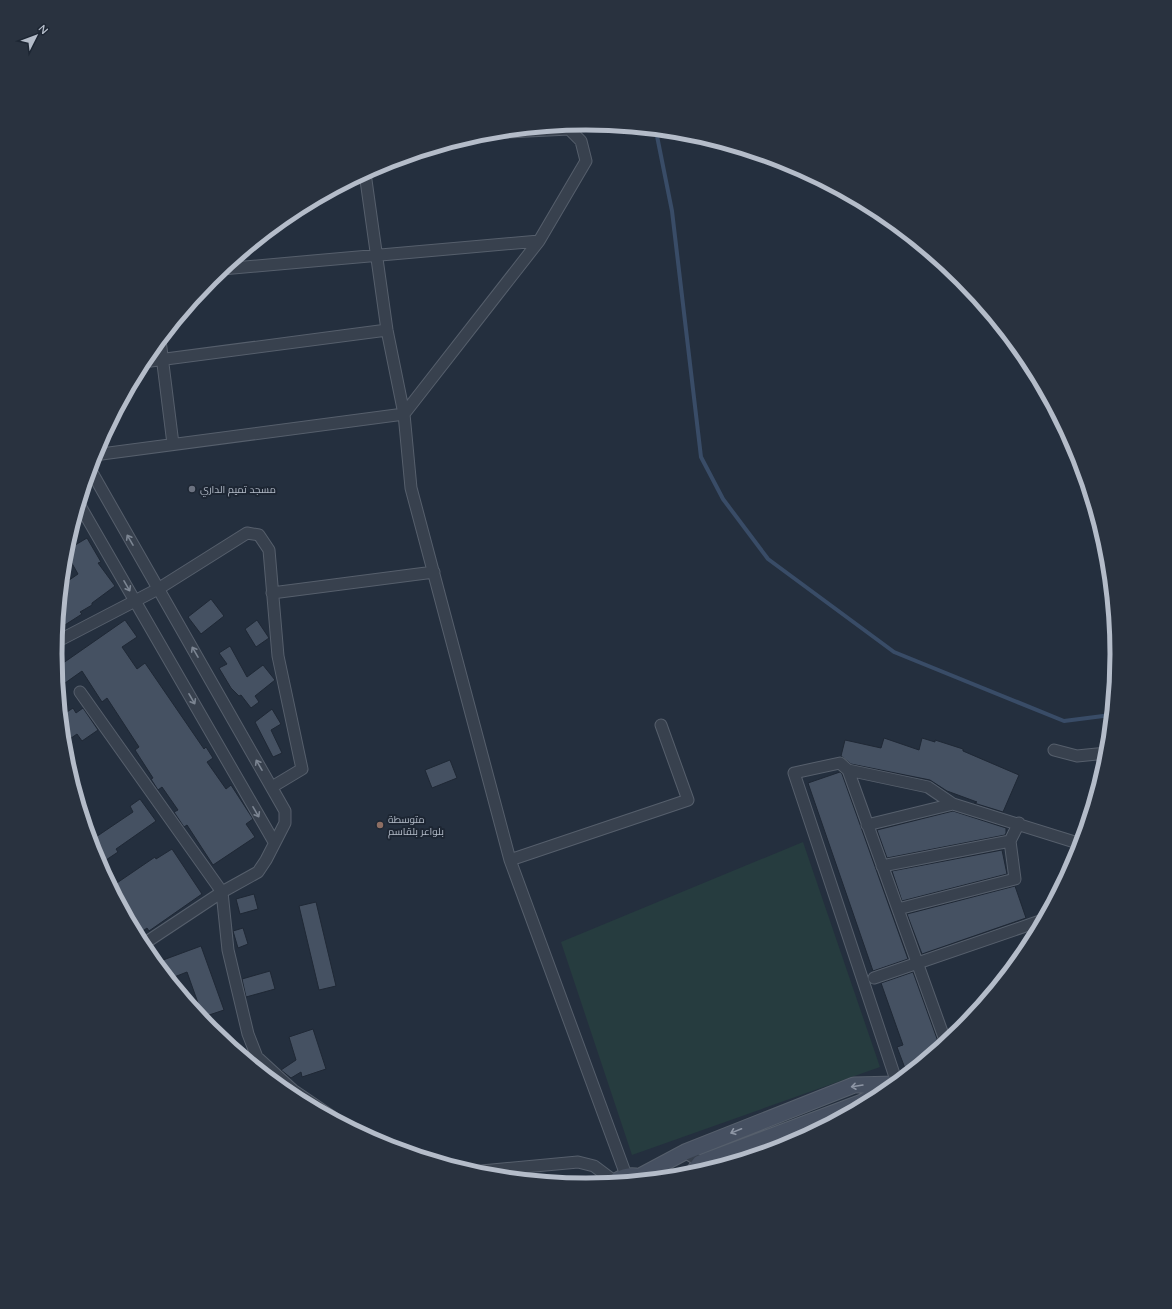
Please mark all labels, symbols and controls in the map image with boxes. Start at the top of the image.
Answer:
north arrow [16,16,56,56]
text: N [36,22,51,37]
place label: مسجد تميم الداري [200,483,276,497]
marker: مسجد تميم الداري [187,484,197,494]
one-way arrow [126,534,134,546]
one-way arrow [124,580,132,592]
one-way arrow [190,647,198,659]
one-way arrow [188,693,196,705]
one-way arrow [255,759,263,771]
one-way arrow [253,806,261,818]
place label: متوسطة بلواعر بلقاسم [388,813,444,839]
marker: متوسطة بلواعر بلقاسم [375,820,385,830]
one-way arrow [851,1082,864,1090]
one-way arrow [730,1127,742,1135]

